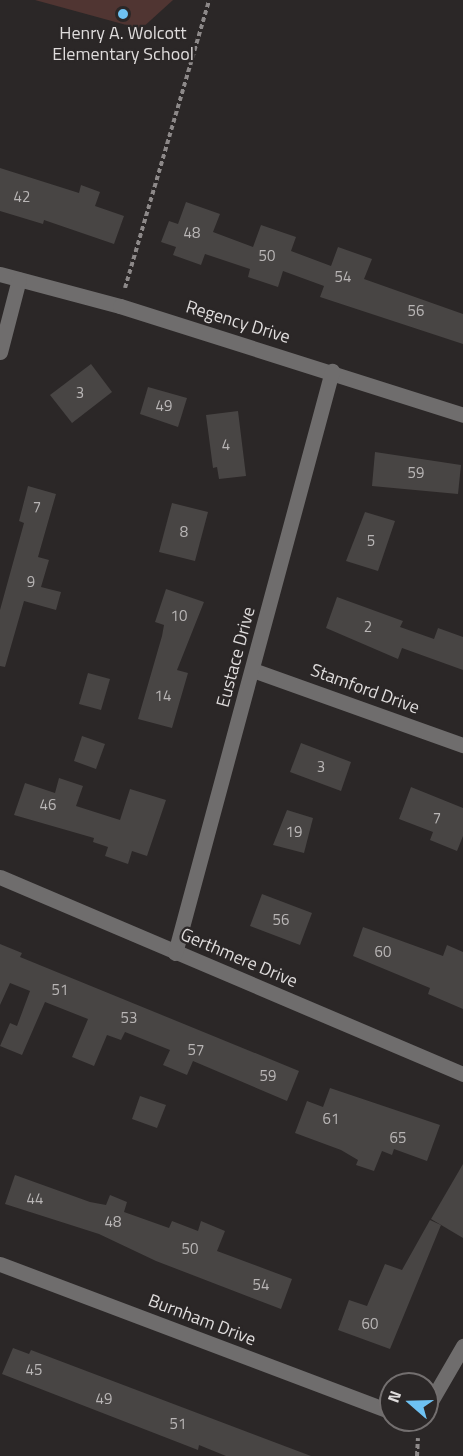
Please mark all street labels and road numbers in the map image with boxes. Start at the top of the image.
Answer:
street label: Regency Drive [183,296,293,348]
street label: Eustace Drive [212,604,260,710]
street label: Stamford Drive [308,659,422,719]
street label: Gerthmere Drive [177,924,301,992]
street label: Burnham Drive [145,1290,259,1350]

